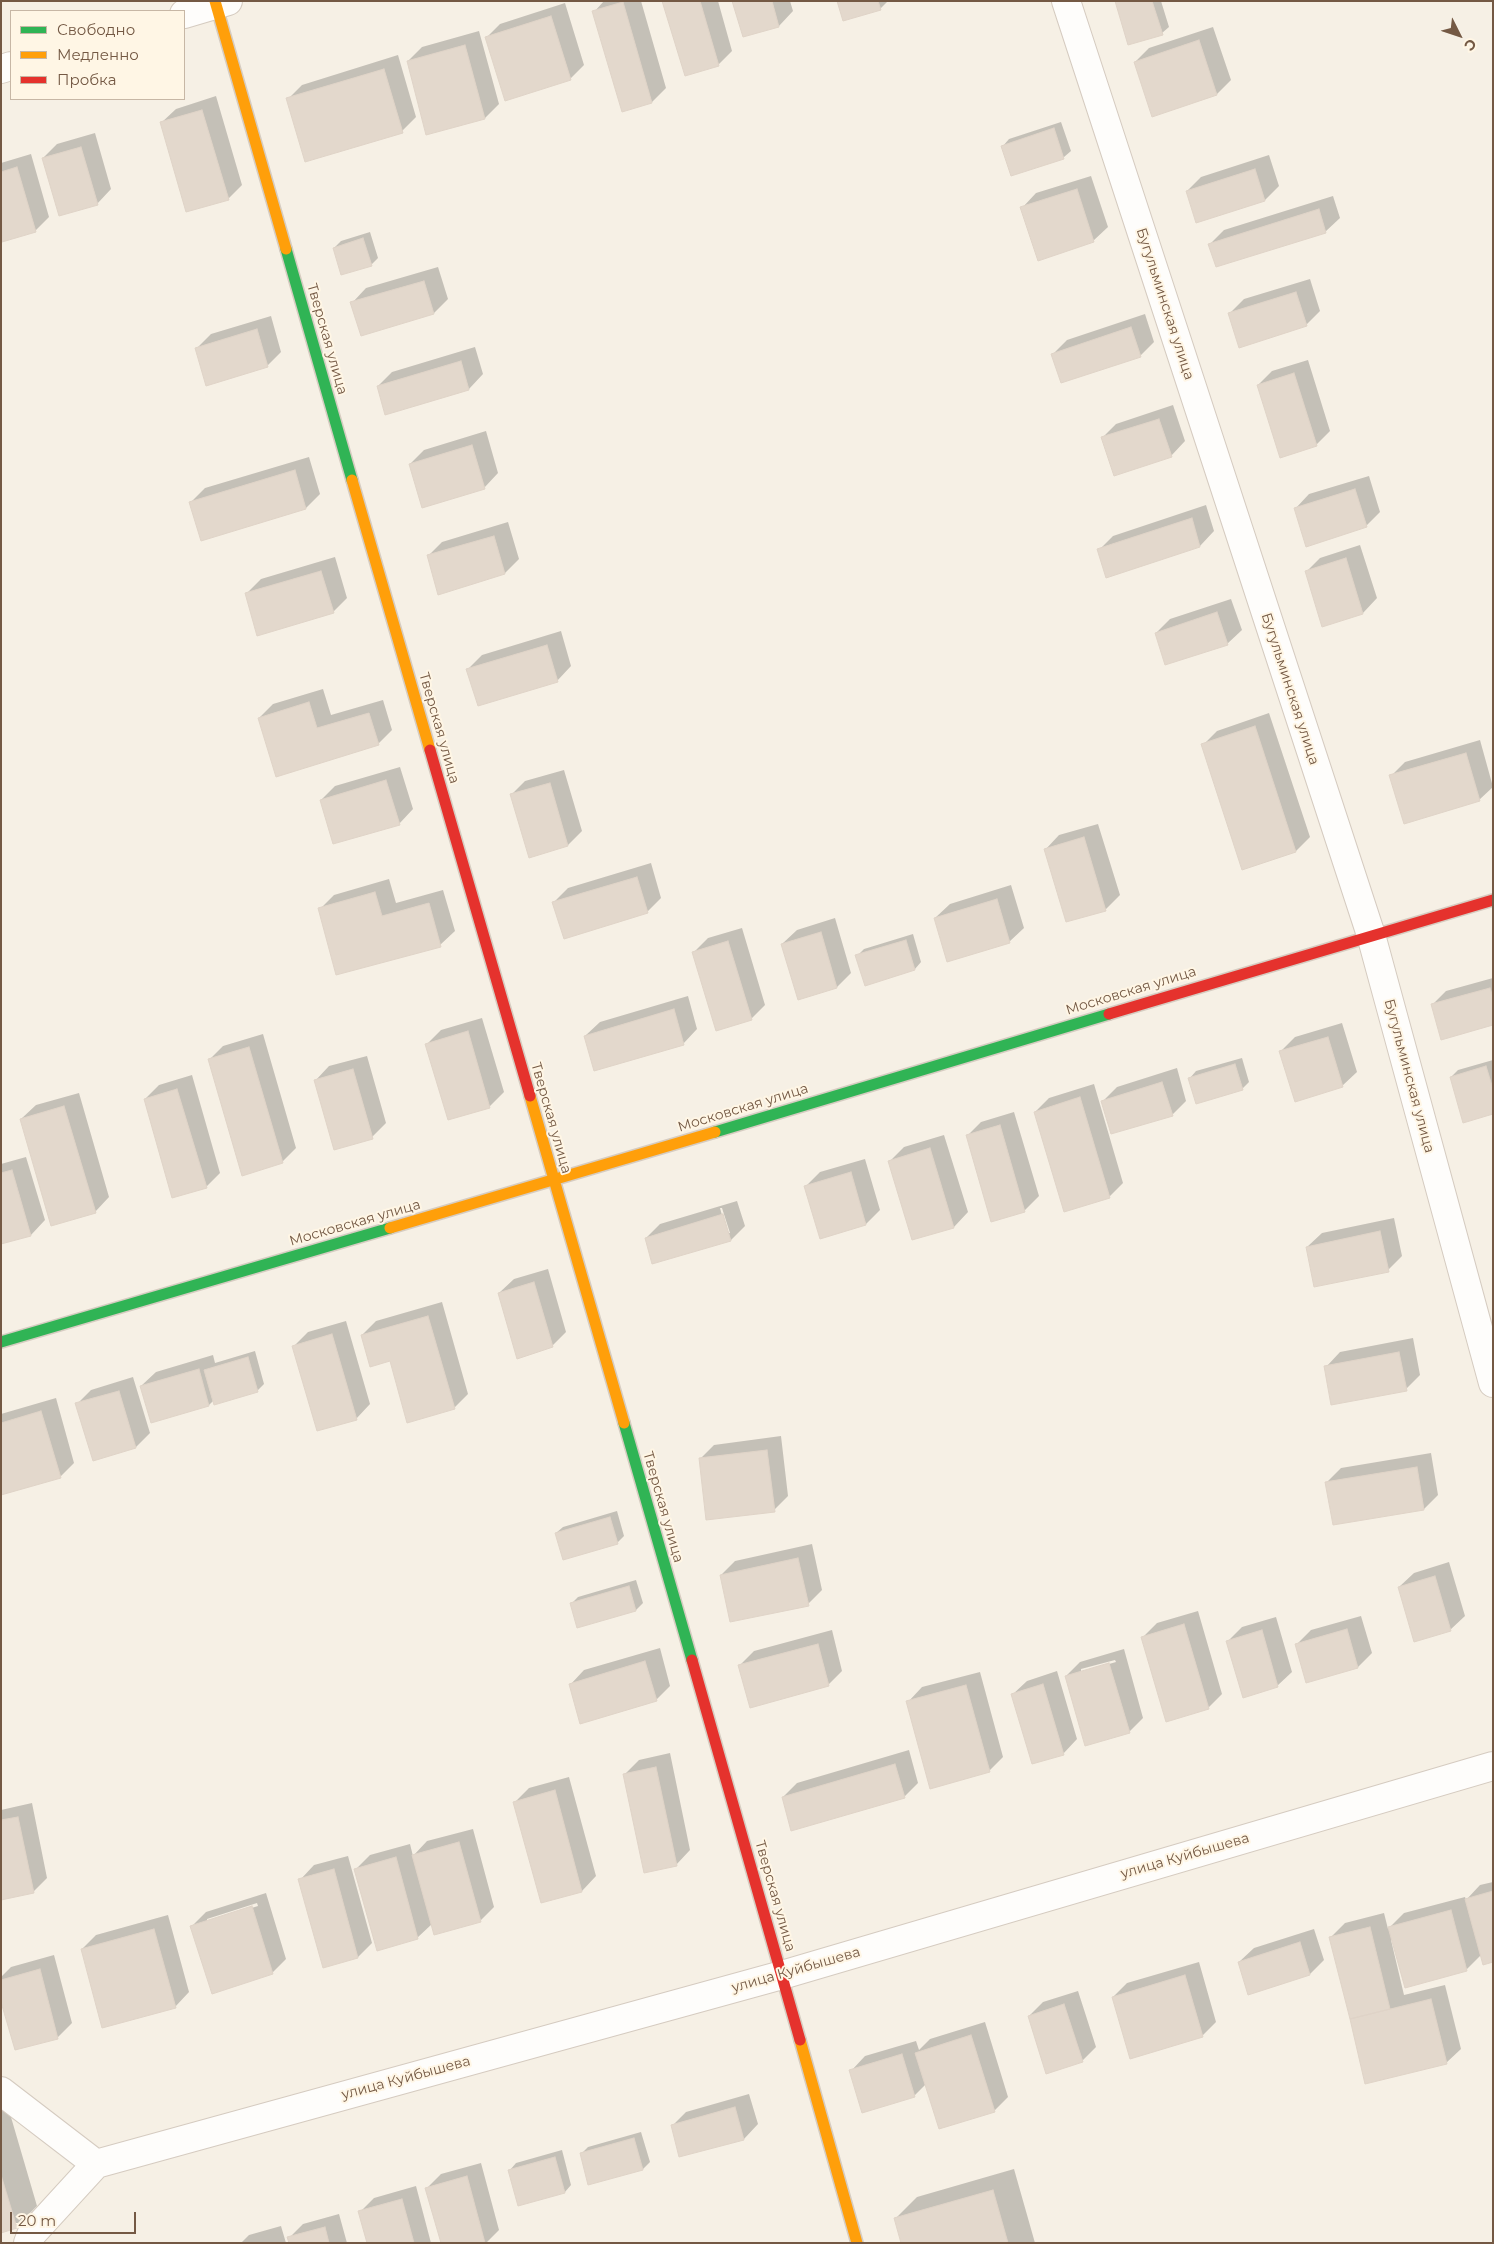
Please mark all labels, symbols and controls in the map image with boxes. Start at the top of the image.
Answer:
legend [10,10,185,100]
north arrow [1434,10,1484,60]
text: Свободно [57,20,135,39]
text: С [1460,35,1480,55]
text: Медленно [57,45,139,64]
text: Пробка [57,70,116,89]
street label: Бугульминская улица [1132,226,1198,382]
street label: Тверская улица [303,282,351,396]
street label: Бугульминская улица [1257,611,1323,767]
street label: Тверская улица [415,671,463,785]
street label: Московская улица [1064,963,1198,1019]
street label: Бугульминская улица [1380,997,1438,1155]
street label: Тверская улица [527,1061,575,1175]
street label: Московская улица [676,1080,810,1136]
street label: Московская улица [288,1196,422,1250]
street label: Тверская улица [639,1450,687,1564]
street label: улица Куйбышева [1119,1830,1251,1882]
street label: Тверская улица [751,1839,799,1953]
street label: улица Куйбышева [730,1944,862,1996]
street label: улица Куйбышева [340,2053,472,2103]
scale bar [12,2202,139,2234]
text: 20 m [18,2211,56,2230]

